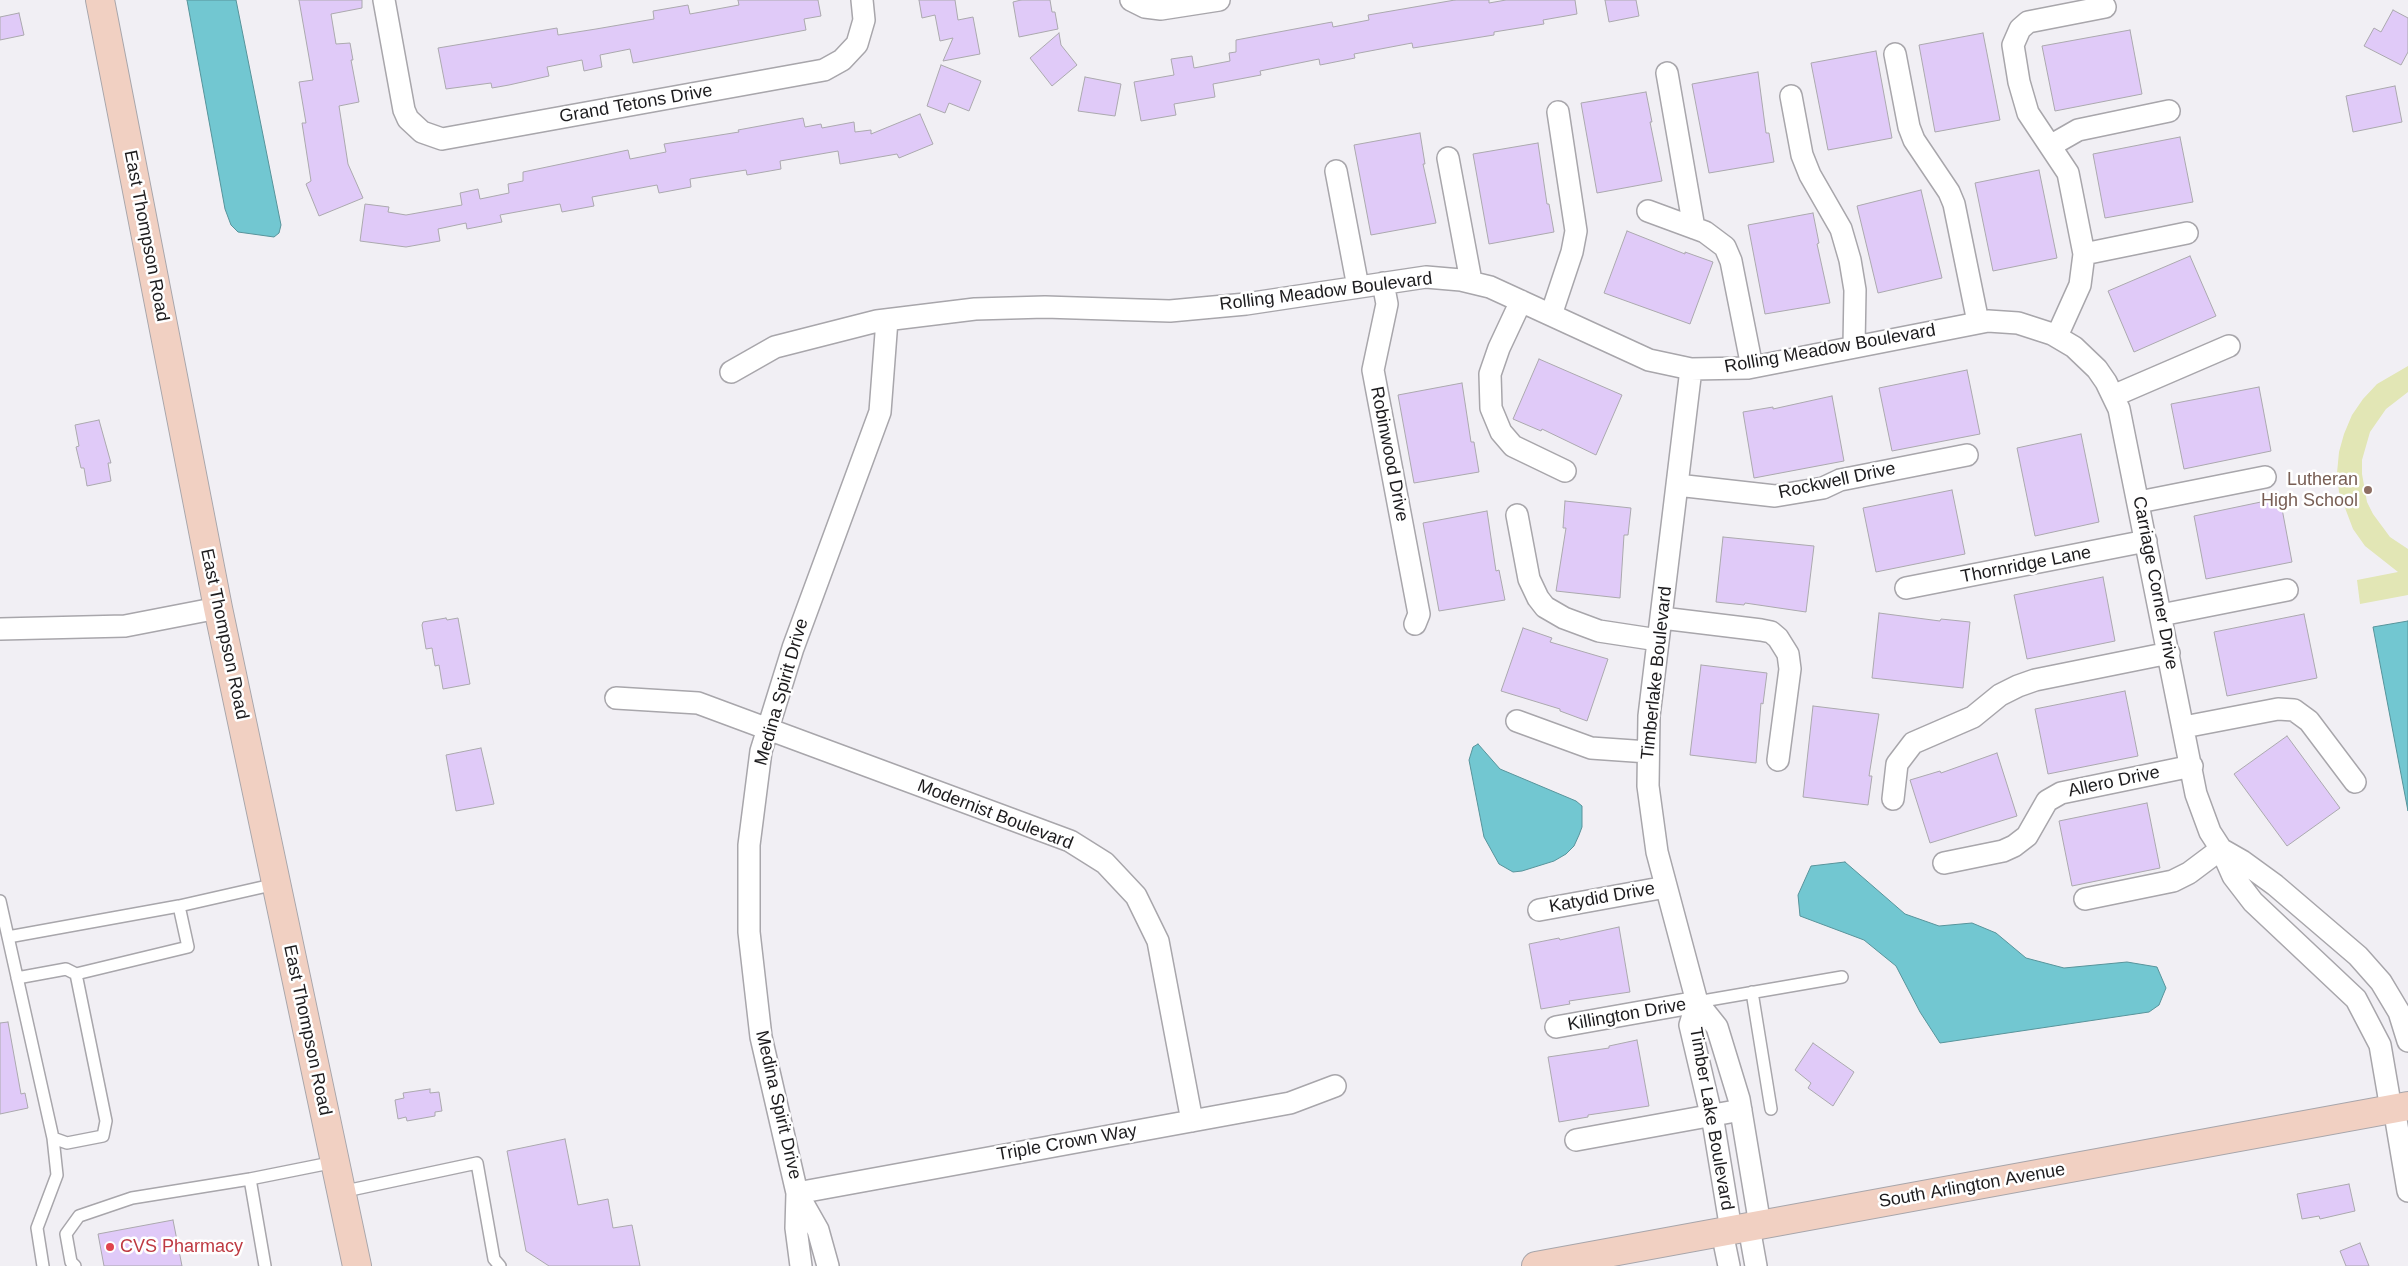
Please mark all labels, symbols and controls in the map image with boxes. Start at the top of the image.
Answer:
street label: Grand Tetons Drive [558,80,714,128]
street label: East Thompson Road [119,148,173,324]
street label: Rolling Meadow Boulevard [1218,268,1434,316]
street label: Rolling Meadow Boulevard [1723,320,1937,378]
street label: Robinwood Drive [1365,385,1413,523]
street label: Rockwell Drive [1777,458,1897,504]
place label: Lutheran High School [2261,469,2358,512]
marker: Lutheran High School [2362,484,2374,496]
street label: Carriage Corner Drive [2128,495,2182,671]
street label: Thornridge Lane [1959,542,2093,588]
street label: East Thompson Road [195,547,253,721]
street label: Timberlake Boulevard [1637,585,1677,761]
street label: Medina Spirit Drive [751,616,813,768]
street label: Allero Drive [2066,762,2162,802]
street label: Modernist Boulevard [914,775,1076,855]
street label: Katydid Drive [1547,878,1657,918]
street label: East Thompson Road [278,943,336,1117]
street label: Killington Drive [1566,994,1688,1036]
street label: Timber Lake Boulevard [1684,1026,1738,1212]
street label: Medina Spirit Drive [750,1028,806,1182]
street label: Triple Crown Way [995,1120,1139,1166]
street label: South Arlington Avenue [1877,1159,2067,1213]
place label: CVS Pharmacy [120,1236,243,1258]
marker: CVS Pharmacy [104,1241,116,1253]

